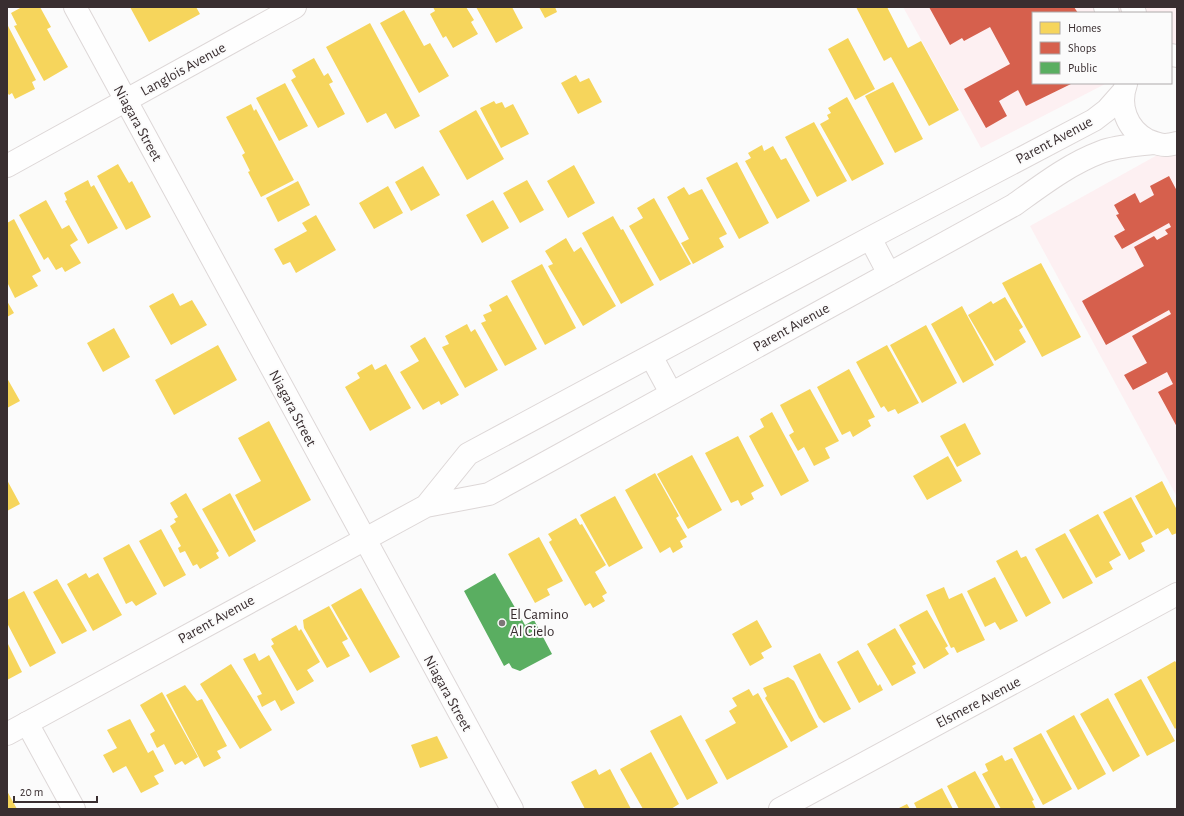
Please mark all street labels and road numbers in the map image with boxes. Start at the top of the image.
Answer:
street label: Langlois Avenue [138,40,228,99]
street label: Niagara Street [111,83,165,164]
street label: Parent Avenue [1013,114,1095,167]
street label: Parent Avenue [751,300,832,355]
street label: Niagara Street [266,368,319,449]
street label: Parent Avenue [176,592,257,647]
street label: Niagara Street [421,653,475,734]
street label: Elsmere Avenue [934,674,1023,731]

